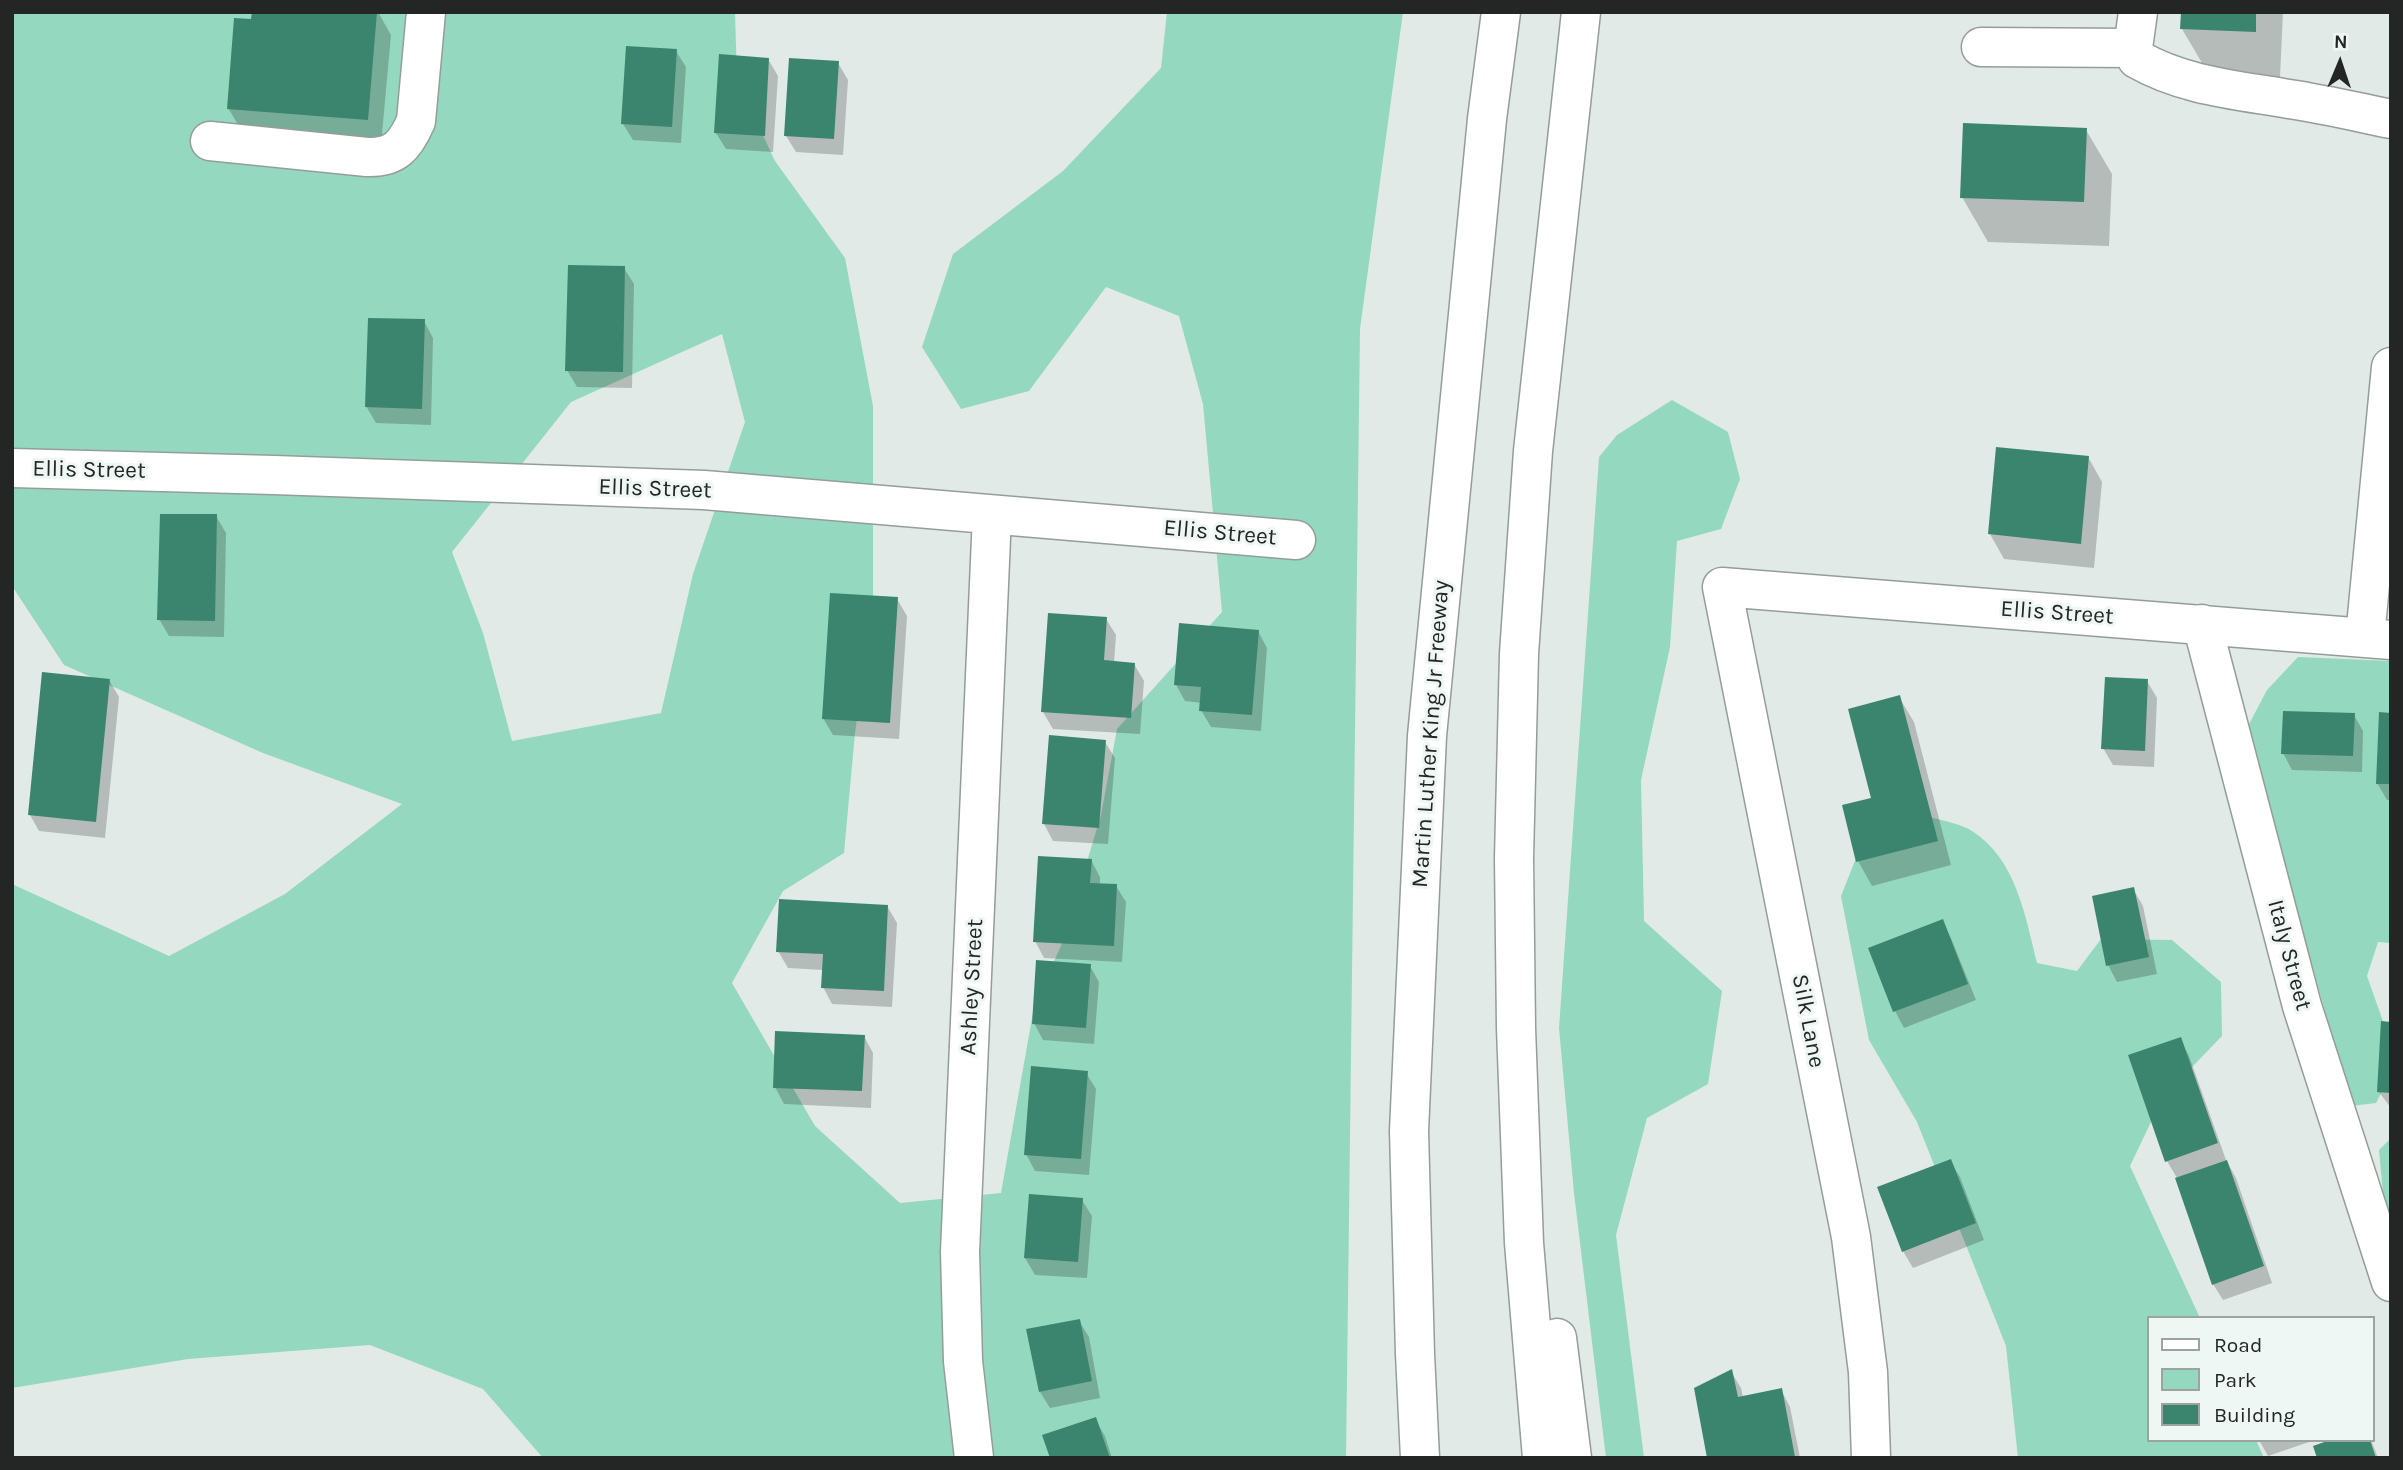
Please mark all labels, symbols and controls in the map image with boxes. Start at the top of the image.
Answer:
north arrow [2305,28,2375,98]
text: N [2334,31,2348,53]
street label: Ellis Street [32,455,146,485]
street label: Ellis Street [598,473,712,505]
street label: Ellis Street [1162,514,1278,552]
street label: Martin Luther King Jr Freeway [1406,579,1456,889]
street label: Ellis Street [2000,595,2114,631]
street label: Italy Street [2261,897,2317,1013]
street label: Ashley Street [955,918,989,1056]
street label: Silk Lane [1785,972,1831,1070]
legend [2148,1316,2375,1442]
text: Road [2214,1333,2262,1357]
text: Park [2214,1368,2257,1392]
text: Building [2214,1403,2295,1427]

